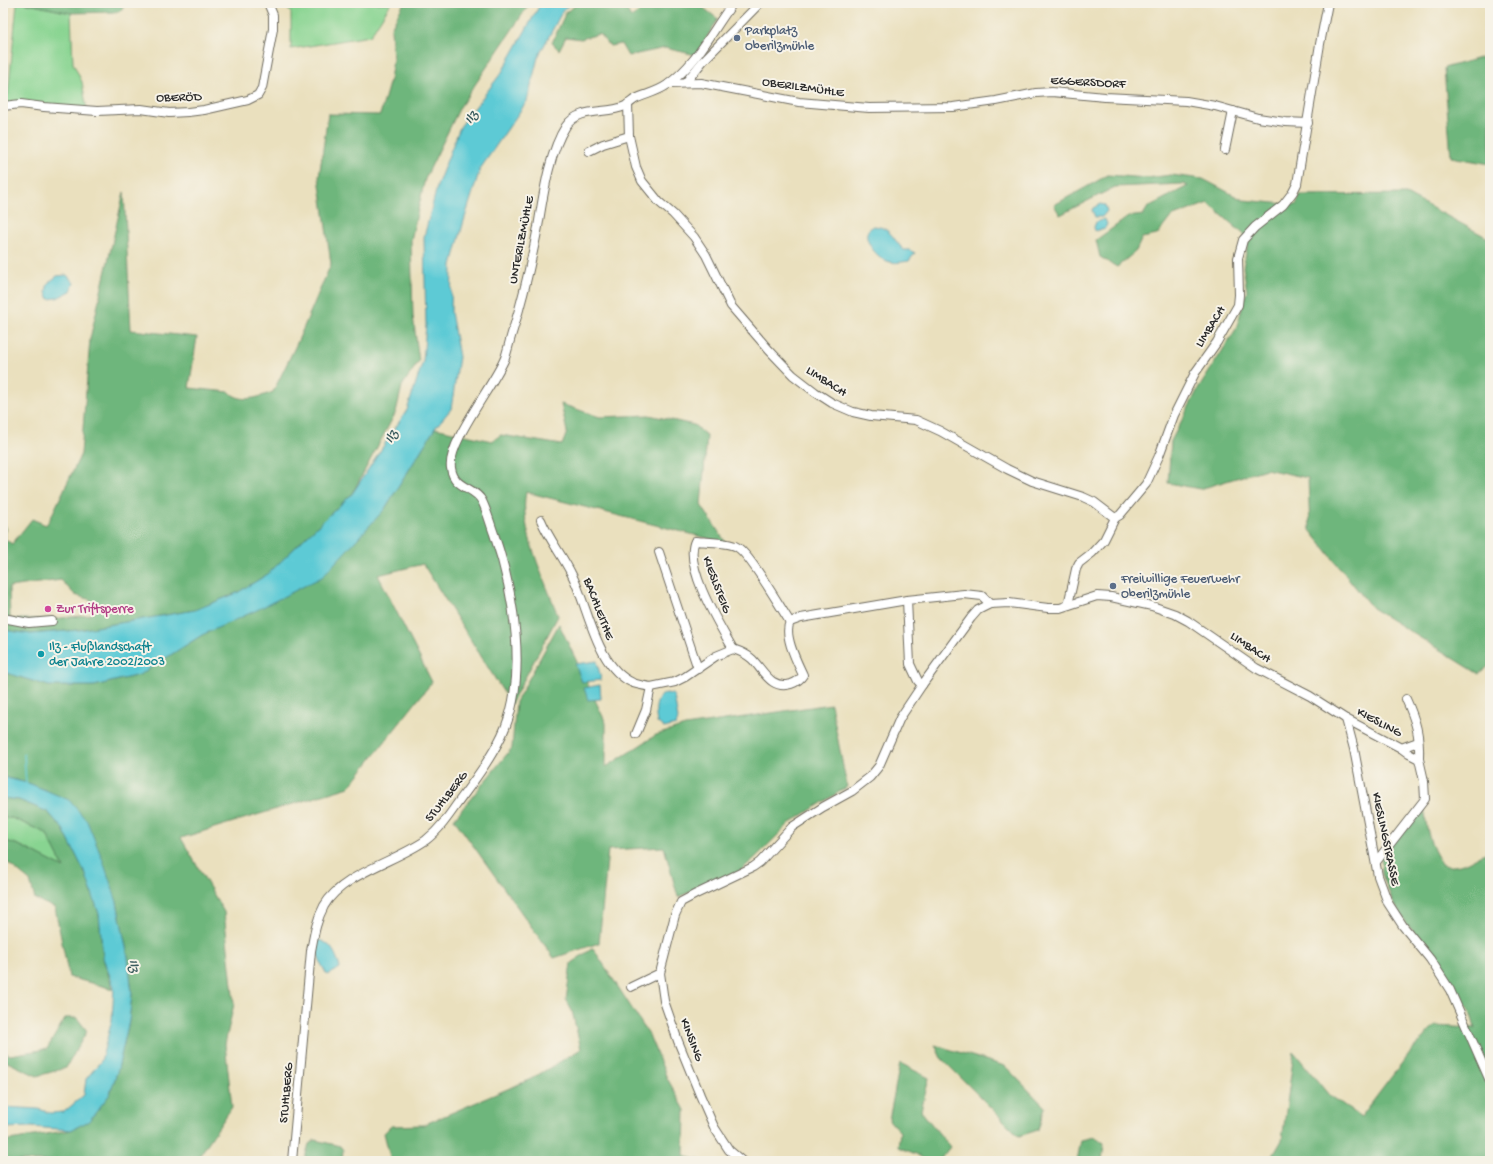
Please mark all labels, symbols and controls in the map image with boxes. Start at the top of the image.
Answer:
place label: Parkplatz Oberilzmühle [744,24,815,54]
marker: Parkplatz Oberilzmühle [732,33,742,43]
street label: EGGERSDORF [1050,74,1127,93]
street label: OBERILZMÜHLE [761,75,846,101]
street label: OBERÖD [156,90,202,106]
water label: Ilz [461,107,483,128]
street label: UNTERILZMÜHLE [506,194,538,285]
street label: LIMBACH [1193,303,1230,350]
street label: LIMBACH [803,363,850,401]
water label: Ilz [381,427,403,447]
street label: KIESLSTEIG [698,554,734,616]
place label: Freiwillige Feuerwehr Oberilzmühle [1120,572,1241,602]
street label: BACHLEITHE [579,575,617,643]
marker: Freiwillige Feuerwehr Oberilzmühle [1108,581,1118,591]
place label: Zur Triftsperre [56,602,134,617]
marker: Zur Triftsperre [43,604,53,614]
street label: LIMBACH [1227,629,1274,667]
place label: Ilz - Flußlandschaft der Jahre 2002/2003 [49,640,165,670]
marker: Ilz - Flußlandschaft der Jahre 2002/2003 [36,649,46,659]
street label: KIESLING [1354,705,1405,741]
street label: STUHLBERG [422,768,472,825]
street label: KIESLINGSTRASSE [1368,791,1402,888]
water label: Ilz [124,959,142,974]
street label: KINSING [676,1016,706,1064]
street label: STUHLBERG [277,1061,297,1124]

